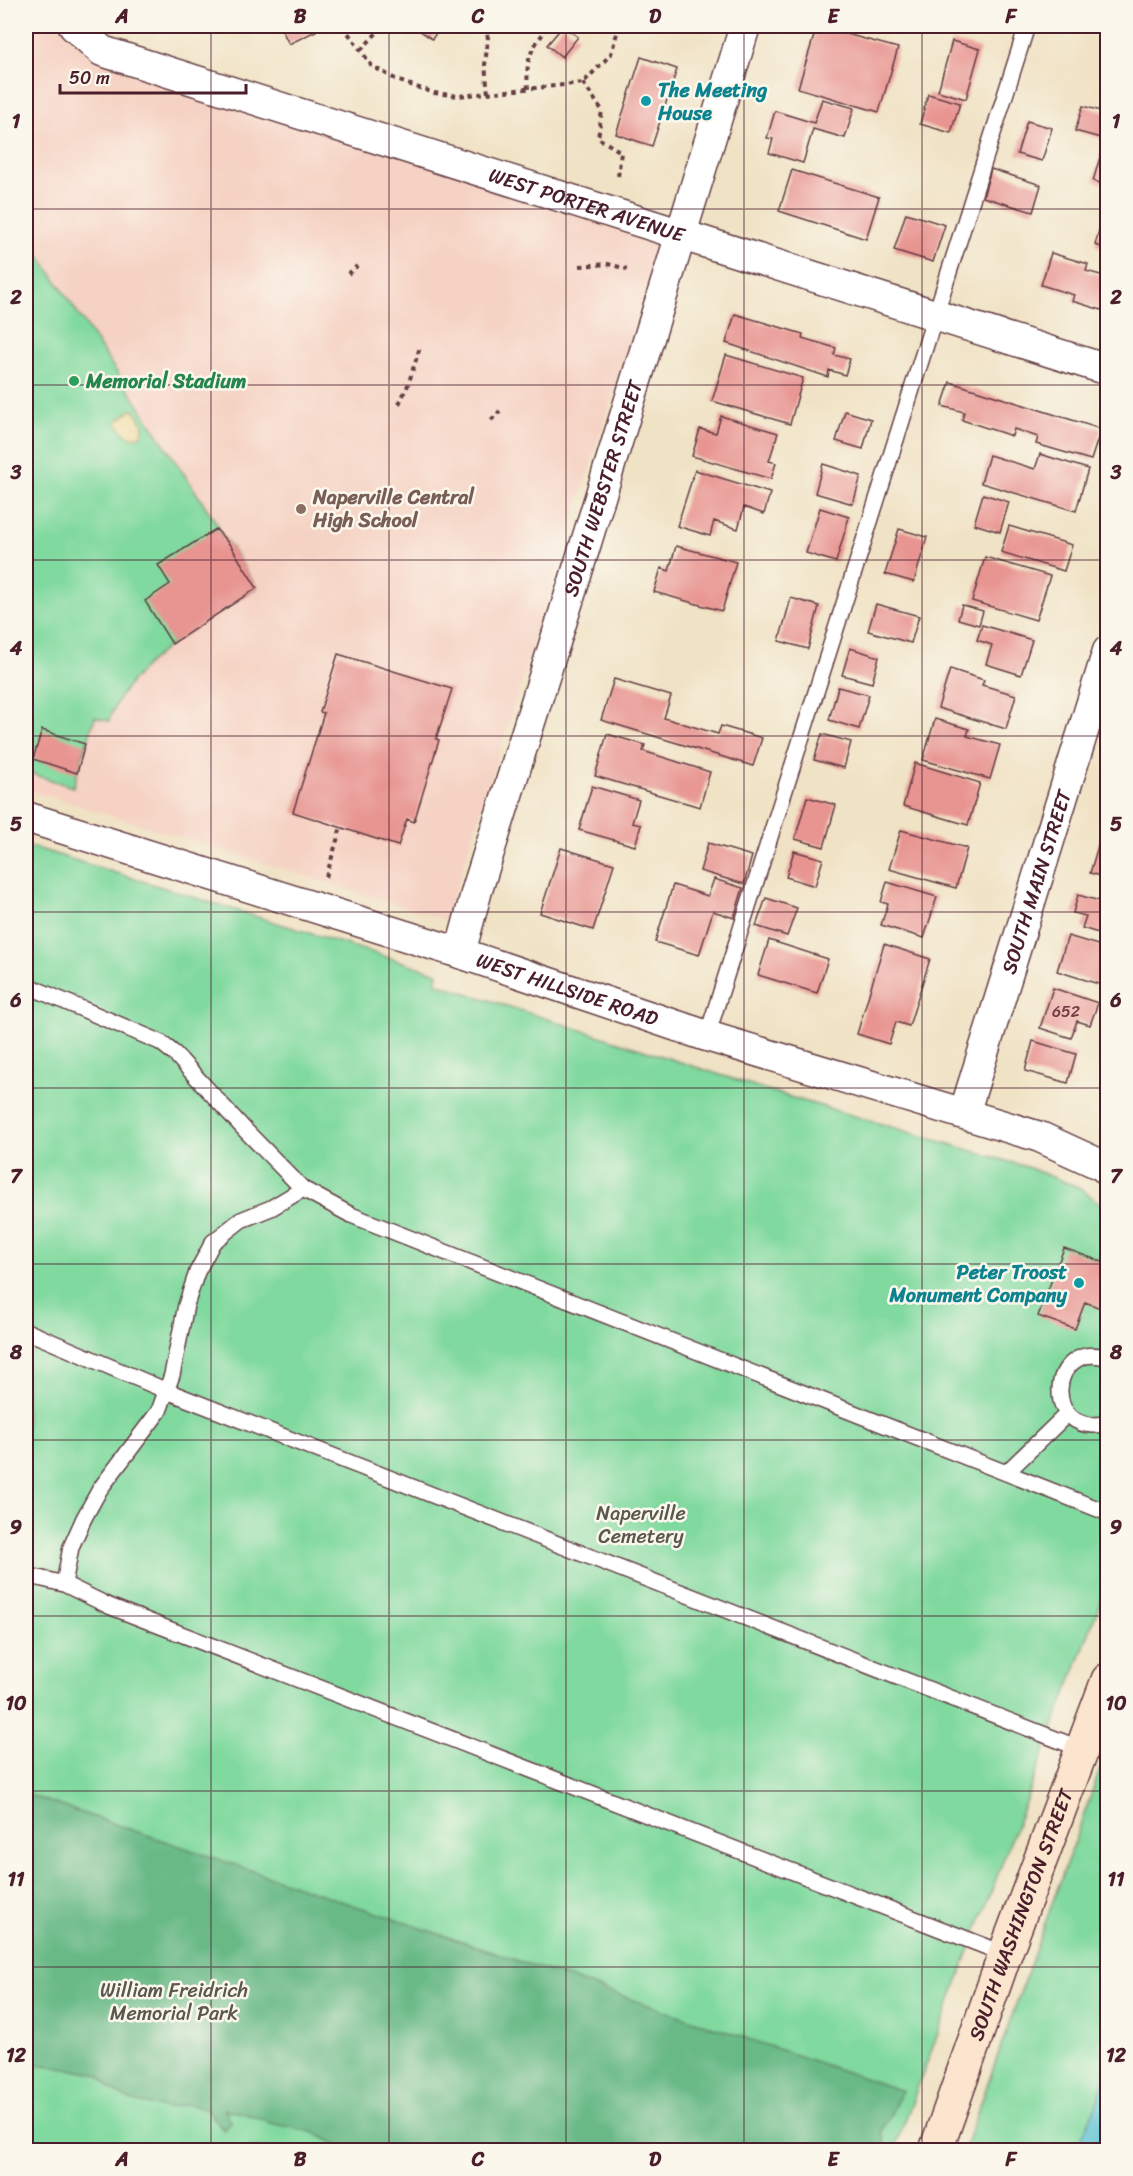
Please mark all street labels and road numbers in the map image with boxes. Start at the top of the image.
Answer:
street label: WEST PORTER AVENUE [484,158,691,253]
street label: SOUTH WEBSTER STREET [553,375,653,601]
street label: SOUTH MAIN STREET [992,785,1082,979]
street label: WEST HILLSIDE ROAD [472,943,663,1036]
street label: SOUTH WASHINGTON STREET [959,1783,1084,2046]

